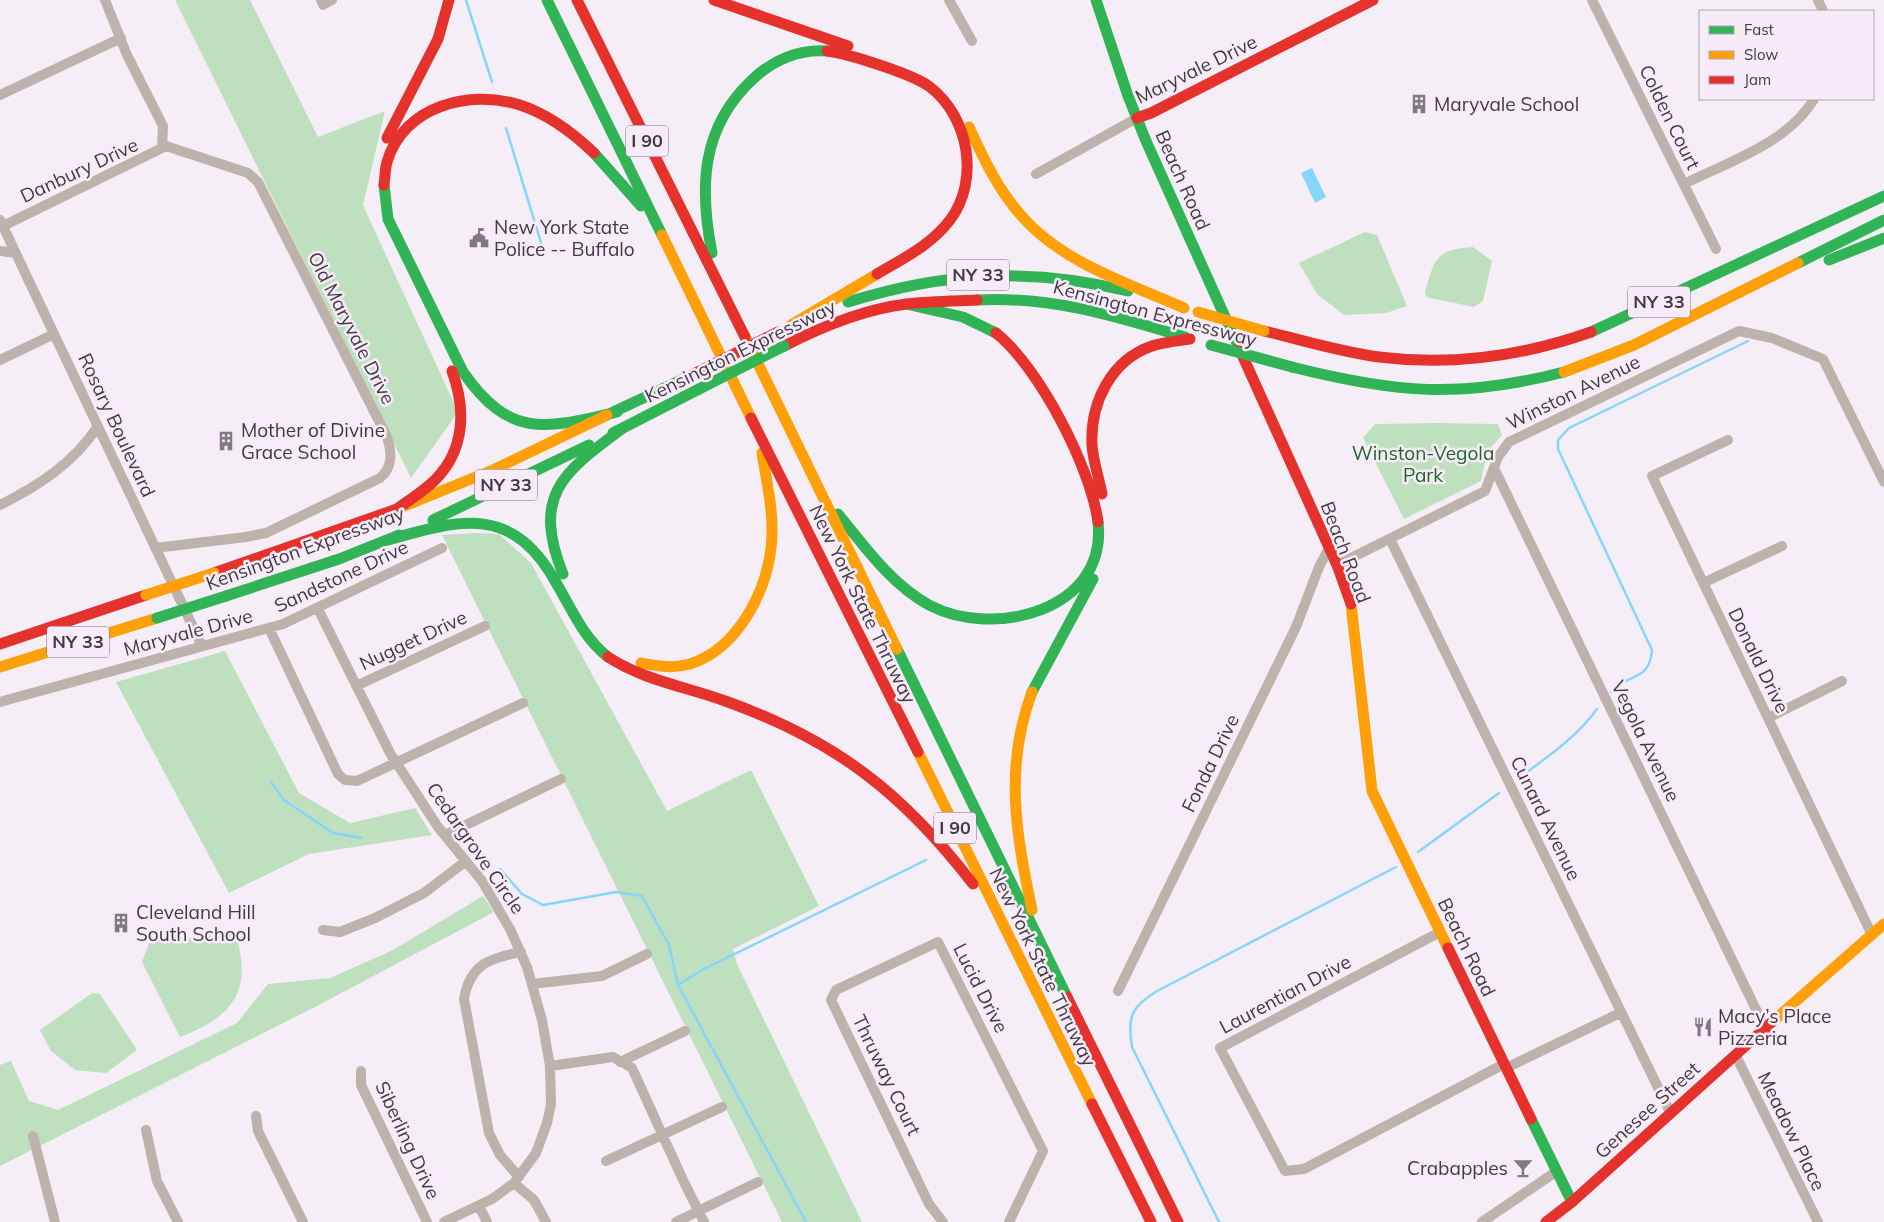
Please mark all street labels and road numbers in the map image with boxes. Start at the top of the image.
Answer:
street label: Maryvale Drive [1131,29,1261,109]
street label: Colden Court [1634,61,1706,174]
road number: I 90 [626,125,668,156]
street label: Beach Road [1150,126,1216,234]
street label: Danbury Drive [16,132,142,208]
street label: Old Maryvale Drive [303,248,401,408]
road number: NY 33 [947,260,1009,290]
street label: Kensington Expressway [1051,274,1259,352]
road number: NY 33 [1628,286,1690,318]
street label: Kensington Expressway [641,294,839,408]
street label: Rosary Boulevard [73,349,161,501]
street label: Winston Avenue [1502,349,1644,435]
road number: NY 33 [475,470,537,500]
street label: Beach Road [1316,498,1376,606]
street label: Kensington Expressway [202,501,408,595]
street label: New York State Thruway [804,501,922,707]
street label: Sandstone Drive [270,535,412,617]
street label: Maryvale Drive [121,603,255,661]
street label: Donald Drive [1723,603,1795,717]
street label: Nugget Drive [355,605,471,675]
road number: NY 33 [47,626,109,658]
street label: Vegola Avenue [1606,676,1686,806]
street label: Fonda Drive [1176,710,1244,816]
street label: Cunard Avenue [1505,752,1587,884]
street label: Cedargrove Circle [422,778,530,918]
road number: I 90 [934,812,976,844]
street label: New York State Thruway [984,864,1102,1070]
street label: Beach Road [1433,894,1501,1000]
street label: Lucid Drive [948,939,1014,1037]
street label: Laurentian Drive [1215,949,1355,1039]
street label: Thruway Court [847,1011,927,1140]
street label: Genesee Street [1589,1056,1705,1164]
street label: Meadow Place [1753,1068,1831,1194]
street label: Siberling Drive [370,1077,446,1203]

